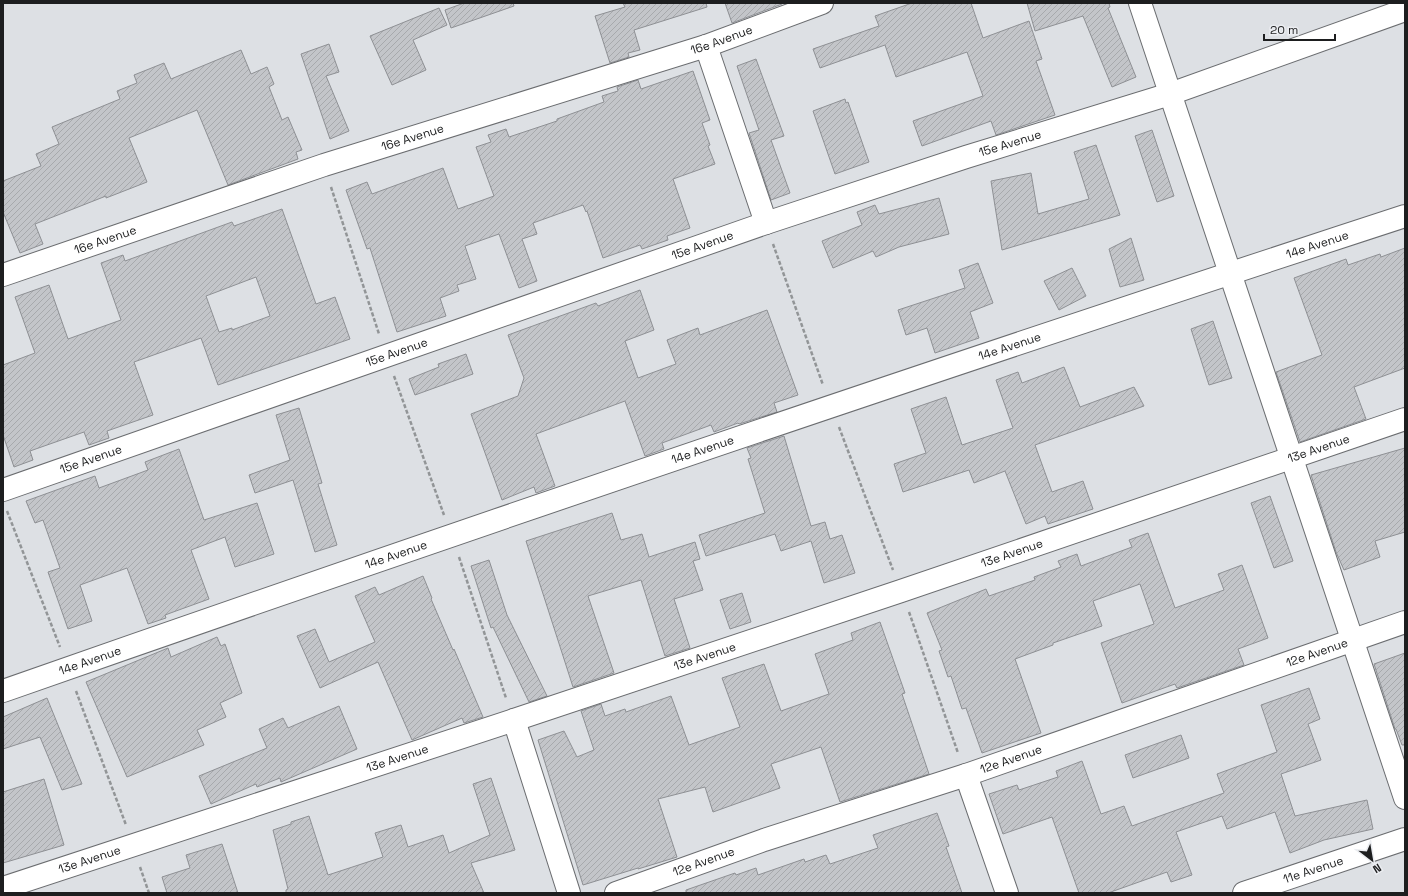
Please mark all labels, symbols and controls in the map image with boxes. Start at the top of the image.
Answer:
scale bar [1264,16,1335,42]
street label: 16e Avenue [688,21,755,58]
text: 20 m [1270,22,1298,38]
street label: 16e Avenue [379,120,446,155]
street label: 15e Avenue [977,126,1043,161]
street label: 16e Avenue [72,222,138,258]
street label: 15e Avenue [669,227,736,263]
street label: 14e Avenue [1284,227,1351,262]
street label: 14e Avenue [976,329,1043,364]
street label: 15e Avenue [363,334,430,371]
street label: 13e Avenue [1285,430,1352,467]
street label: 14e Avenue [669,432,736,468]
street label: 15e Avenue [58,441,124,478]
street label: 13e Avenue [979,535,1045,571]
street label: 14e Avenue [363,536,429,573]
street label: 12e Avenue [1284,634,1350,671]
street label: 13e Avenue [672,639,738,674]
street label: 14e Avenue [57,642,123,679]
street label: 13e Avenue [364,741,431,776]
street label: 12e Avenue [978,741,1044,778]
north arrow [1352,840,1392,880]
street label: 13e Avenue [56,842,123,877]
street label: 12e Avenue [670,843,737,880]
street label: 11e Avenue [1281,852,1345,887]
text: N [1370,861,1384,876]

